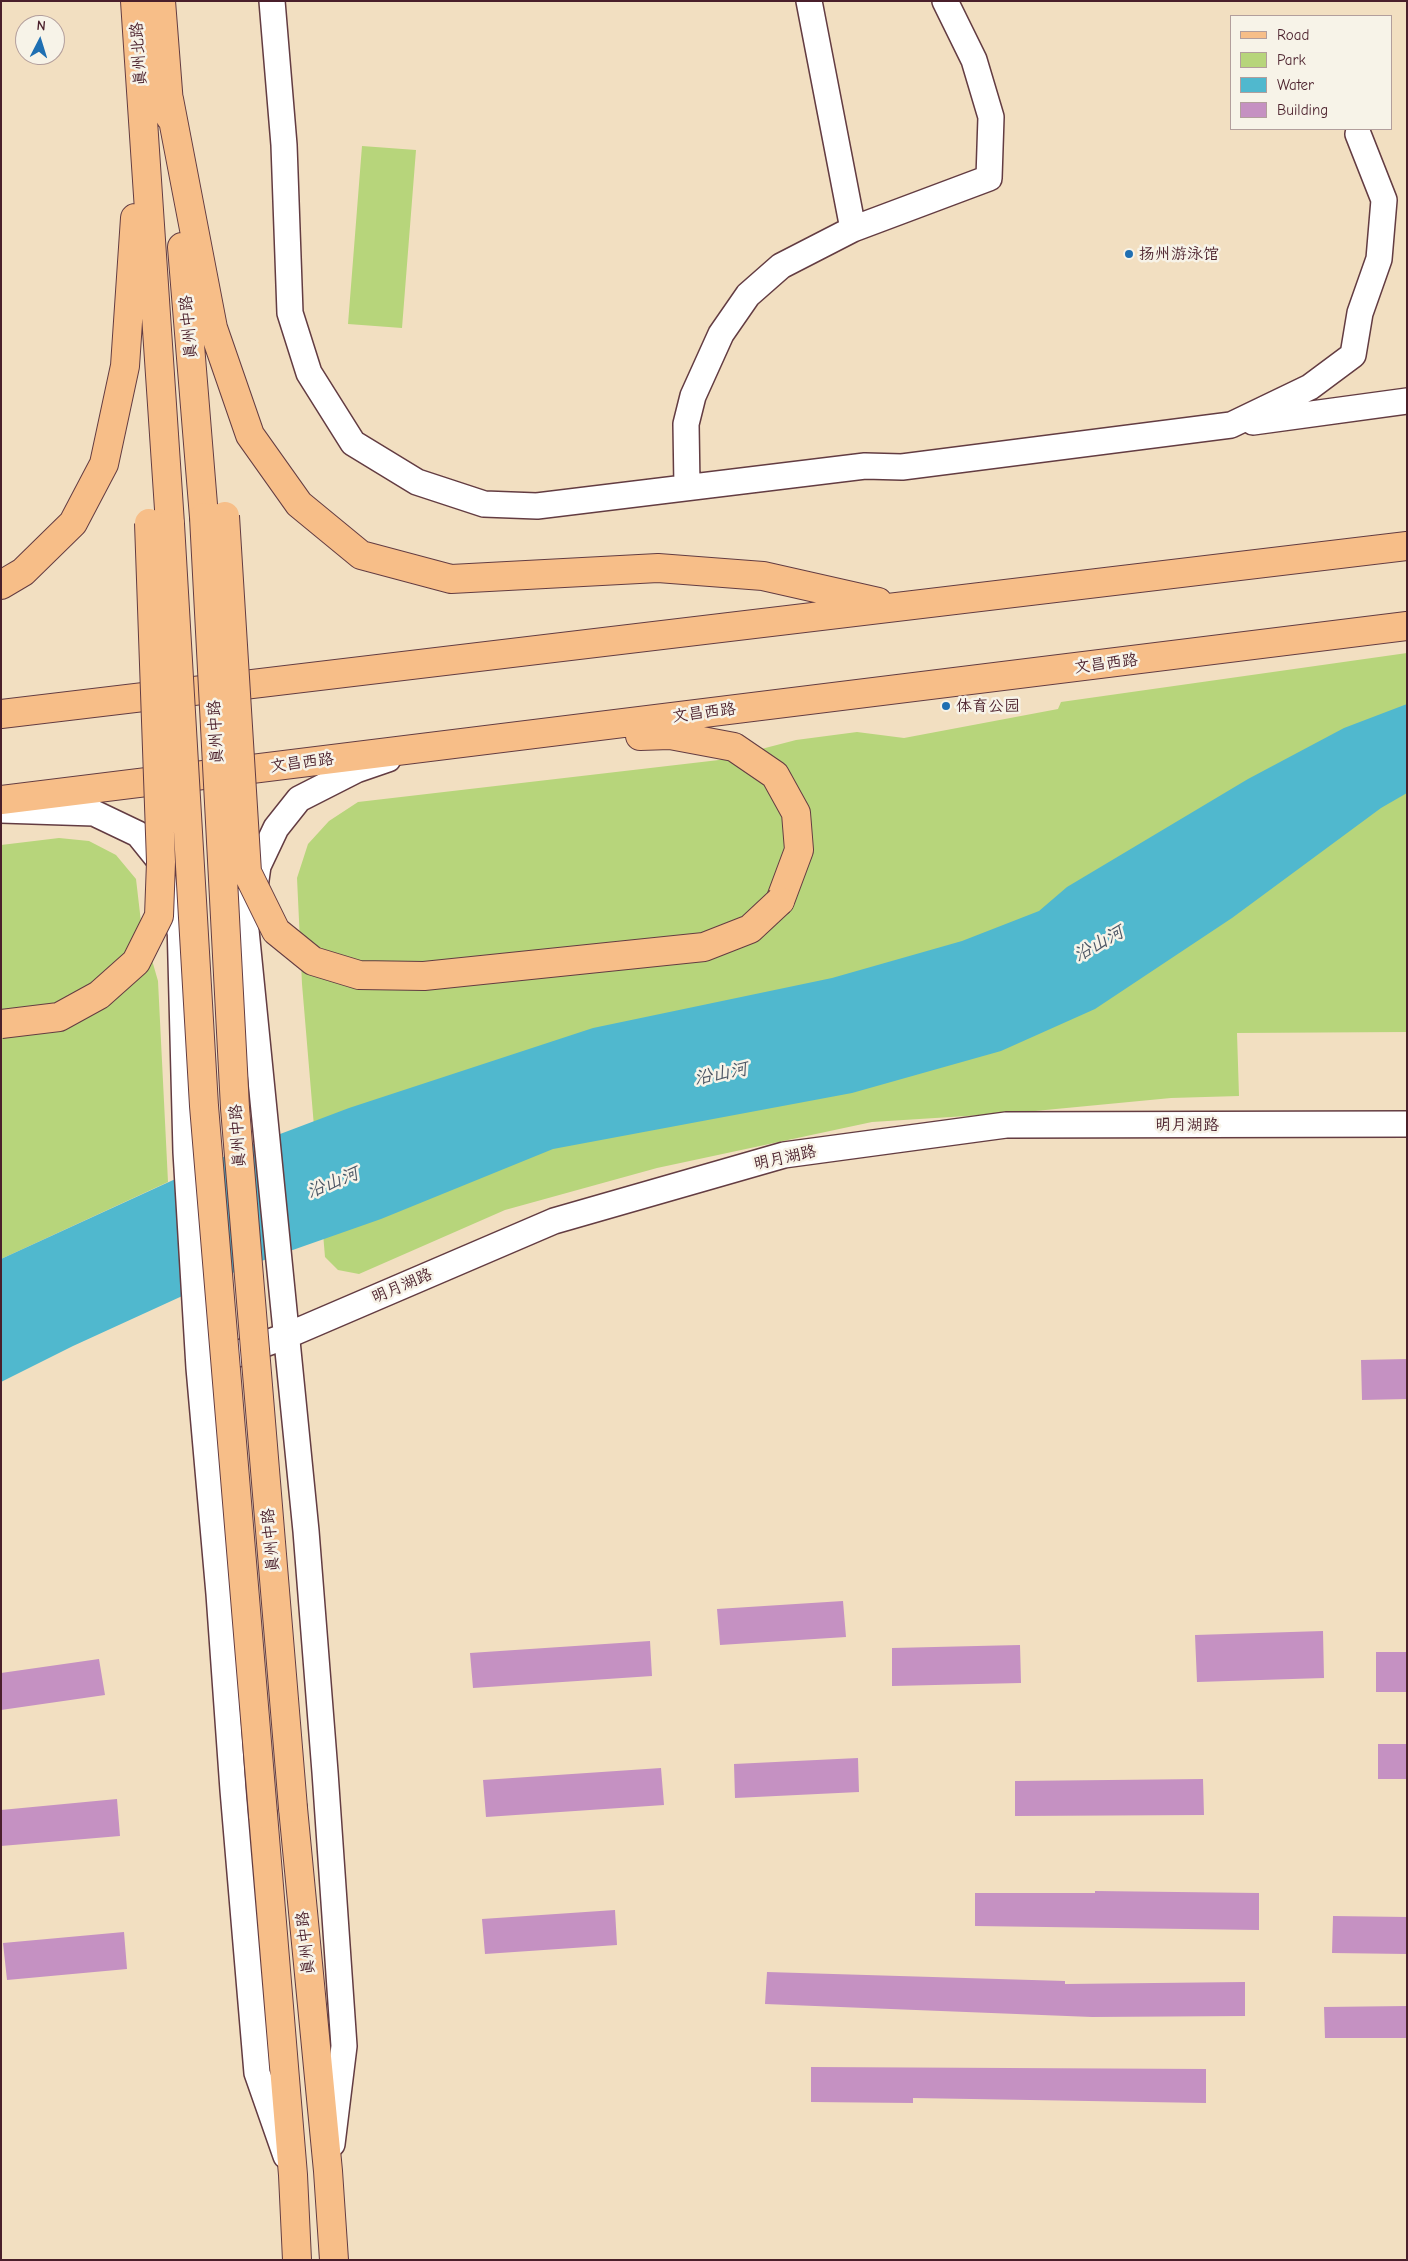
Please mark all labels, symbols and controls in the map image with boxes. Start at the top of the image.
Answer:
north arrow [15,15,65,65]
legend [1230,15,1393,130]
text: N [36,17,47,34]
street label: 真州北路 [127,21,151,87]
text: Road [1277,26,1309,44]
text: Park [1277,51,1306,69]
text: Water [1277,76,1314,94]
text: Building [1277,101,1328,119]
place label: 扬州游泳馆 [1139,244,1219,264]
marker: 扬州游泳馆 [1123,248,1135,260]
street label: 真州中路 [177,294,201,360]
street label: 文昌西路 [1073,651,1139,677]
place label: 体育公园 [956,696,1020,716]
street label: 真州中路 [205,700,227,764]
street label: 文昌西路 [671,700,737,726]
marker: 体育公园 [940,700,952,712]
street label: 文昌西路 [269,750,335,776]
water label: 沿山河 [1070,921,1128,967]
water label: 沿山河 [692,1058,750,1090]
street label: 真州中路 [226,1103,250,1169]
street label: 明月湖路 [1155,1115,1219,1135]
street label: 明月湖路 [752,1142,818,1174]
water label: 沿山河 [304,1163,362,1203]
street label: 明月湖路 [369,1265,435,1307]
street label: 真州中路 [259,1507,283,1573]
street label: 真州中路 [293,1910,319,1976]

